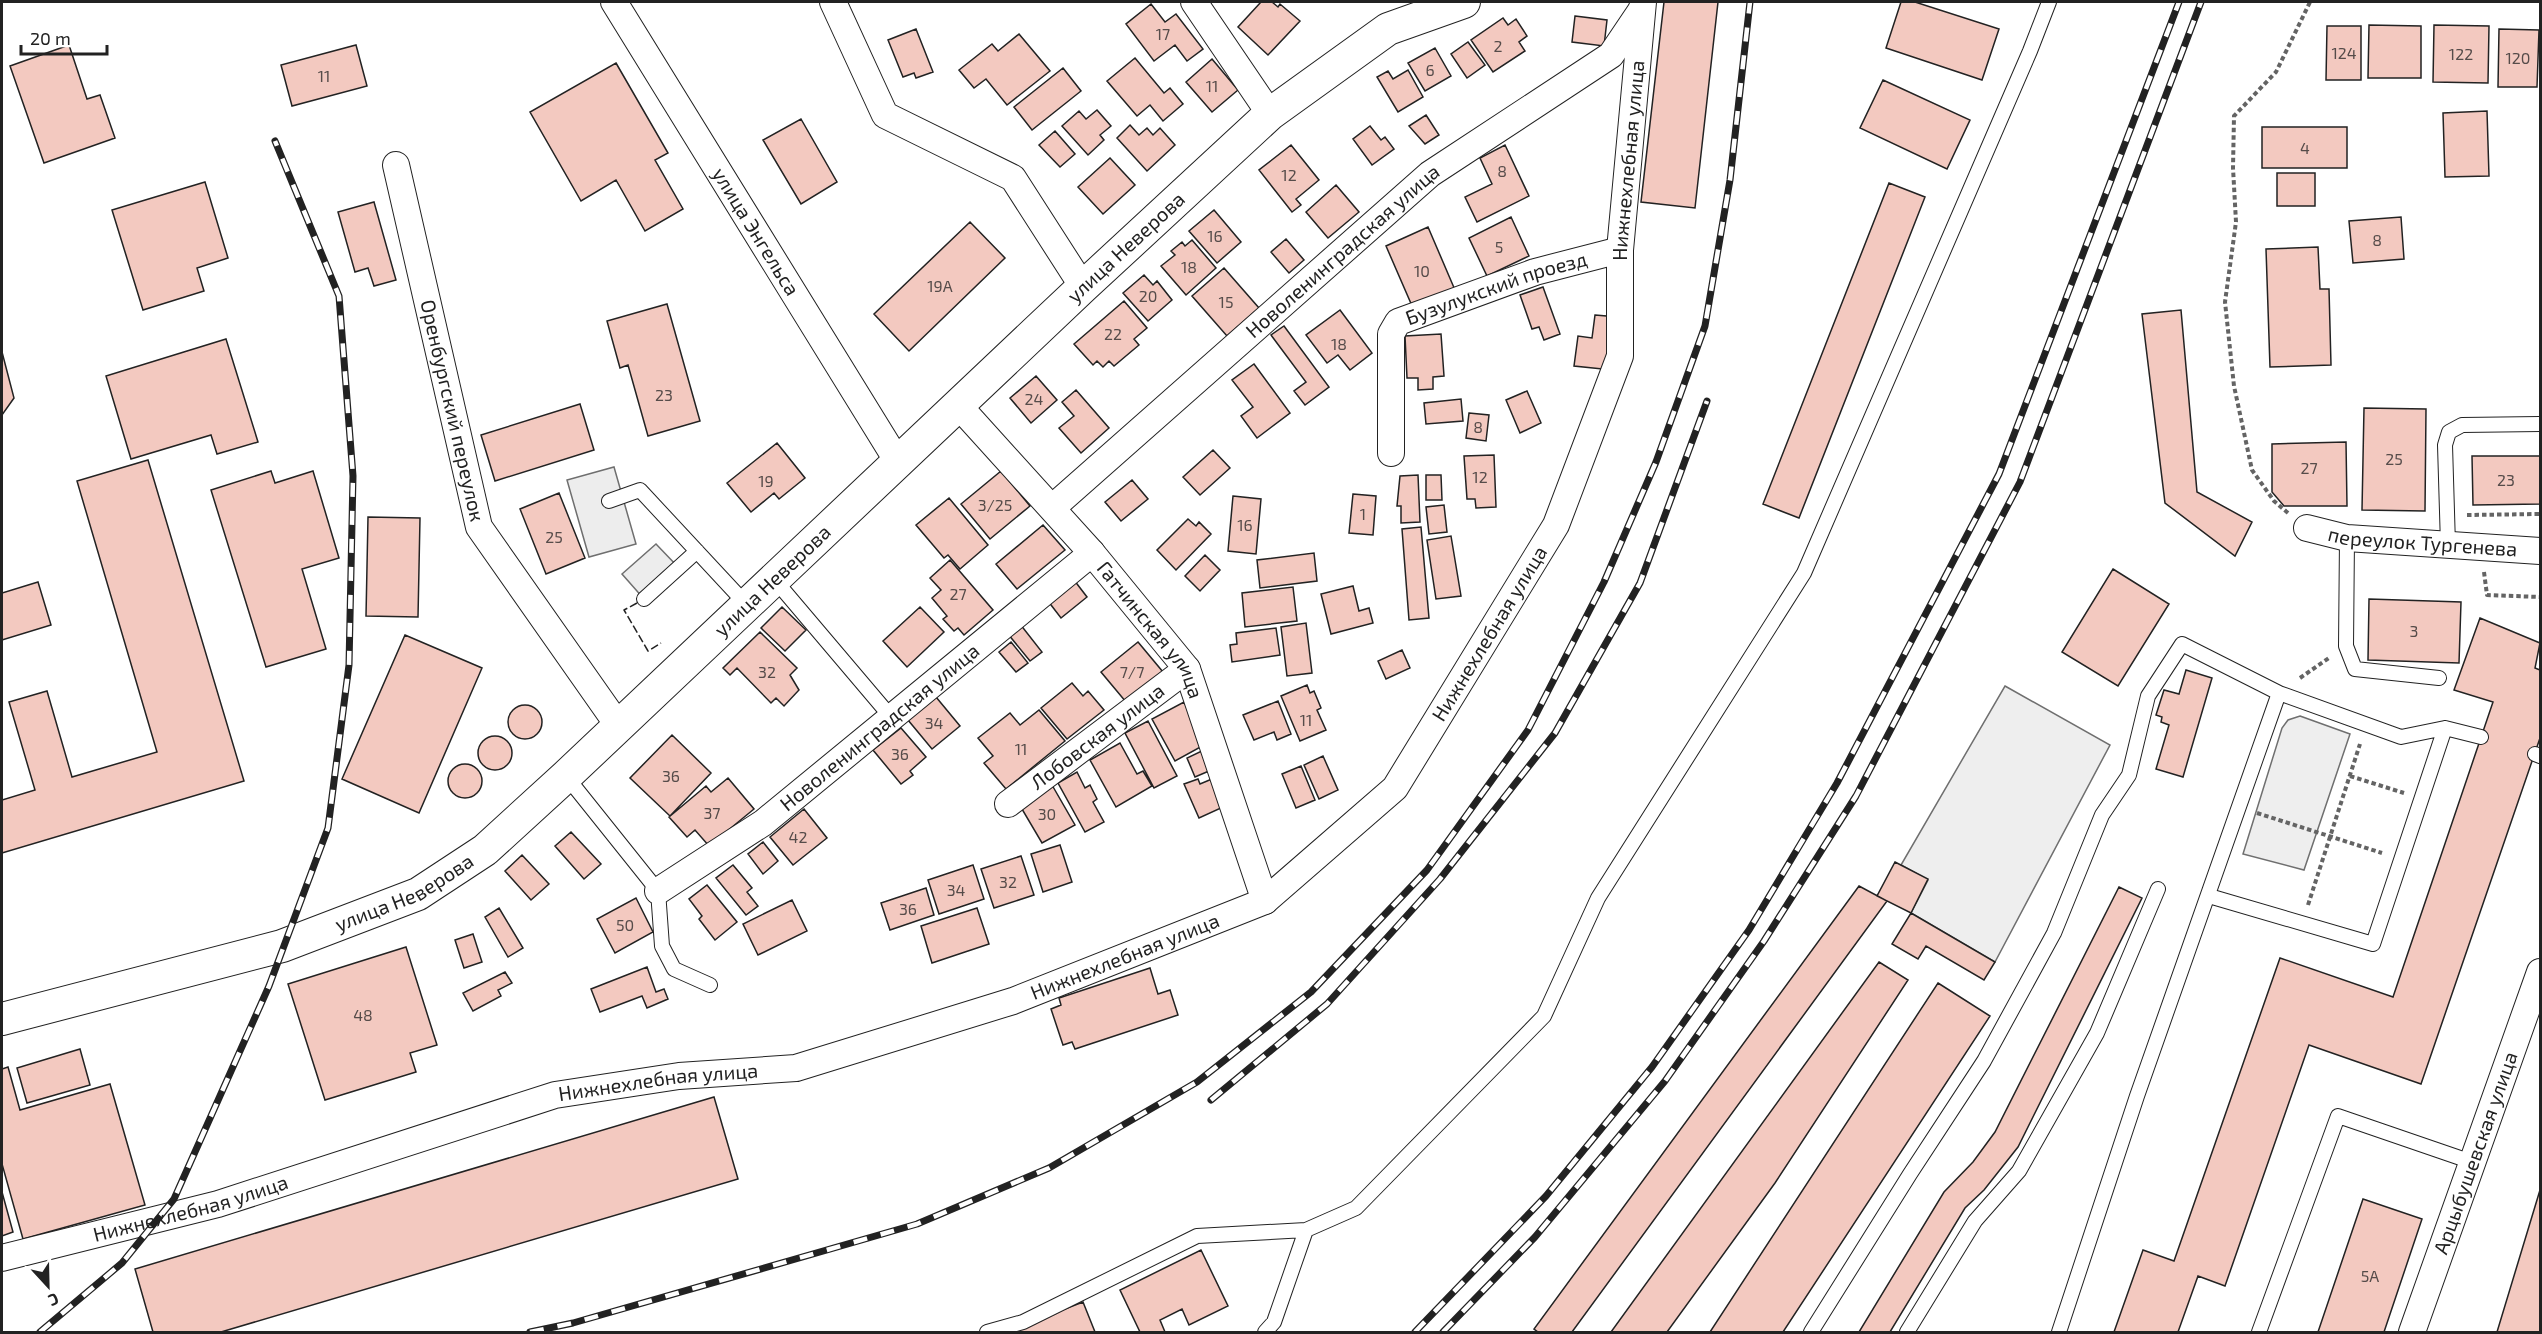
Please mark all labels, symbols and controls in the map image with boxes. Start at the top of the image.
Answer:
scale bar [21,18,106,56]
house number: 17 [1156,24,1170,43]
text: 20 m [30,27,71,49]
house number: 2 [1494,36,1503,55]
house number: 124 [2331,43,2357,62]
house number: 122 [2449,44,2473,63]
house number: 120 [2505,48,2531,67]
street label: Нижнехлебная улица [1607,59,1649,261]
house number: 6 [1425,60,1435,79]
house number: 11 [318,66,330,85]
house number: 11 [1206,76,1218,95]
house number: 4 [2300,138,2310,157]
street label: Новоленинградская улица [1240,158,1444,342]
house number: 8 [1497,161,1507,180]
street label: улица Энгельса [707,163,805,300]
house number: 12 [1281,165,1297,184]
street label: улица Неверова [1062,186,1189,308]
house number: 16 [1207,226,1223,245]
house number: 8 [2372,230,2382,249]
house number: 5 [1495,237,1503,256]
street label: Бузулукский проезд [1402,246,1589,329]
house number: 18 [1181,257,1197,276]
house number: 10 [1414,261,1430,280]
house number: 19А [927,276,953,295]
house number: 20 [1139,286,1157,305]
house number: 15 [1219,292,1233,311]
street label: Оренбургский переулок [416,297,490,524]
house number: 22 [1104,324,1122,343]
house number: 18 [1331,334,1347,353]
house number: 23 [655,385,673,404]
house number: 24 [1025,389,1044,408]
house number: 8 [1473,417,1483,436]
house number: 25 [2385,449,2403,468]
house number: 27 [2300,458,2318,477]
house number: 12 [1472,467,1488,486]
house number: 23 [2497,470,2515,489]
house number: 19 [758,471,774,490]
house number: 3/25 [978,495,1012,514]
house number: 1 [1360,504,1366,523]
house number: 16 [1237,515,1253,534]
street label: улица Неверова [708,519,835,642]
street label: переулок Тургенева [2326,521,2518,560]
house number: 25 [545,527,563,546]
street label: Нижнехлебная улица [1426,541,1551,725]
street label: Гатчинская улица [1093,556,1209,701]
house number: 27 [949,584,967,603]
house number: 3 [2410,621,2418,640]
street label: Новоленинградская улица [774,638,984,815]
house number: 32 [758,662,776,681]
house number: 7/7 [1120,662,1144,681]
street label: Лобовская улица [1025,678,1168,794]
house number: 11 [1300,710,1312,729]
house number: 34 [925,713,944,732]
house number: 11 [1015,739,1027,758]
house number: 36 [891,744,909,763]
house number: 36 [662,766,680,785]
house number: 37 [703,803,721,822]
house number: 30 [1038,804,1056,823]
house number: 42 [789,827,807,846]
street label: улица Неверова [331,848,477,937]
house number: 32 [999,872,1017,891]
house number: 34 [947,880,966,899]
house number: 36 [899,899,917,918]
street label: Нижнехлебная улица [1027,907,1222,1004]
house number: 50 [616,915,634,934]
house number: 48 [353,1005,373,1024]
street label: Арцыбушевская улица [2428,1048,2522,1257]
street label: Нижнехлебная улица [557,1058,759,1105]
street label: Нижнехлебная улица [90,1169,291,1246]
north arrow [18,1256,78,1316]
house number: 5А [2361,1266,2379,1285]
text: С [46,1290,62,1311]

